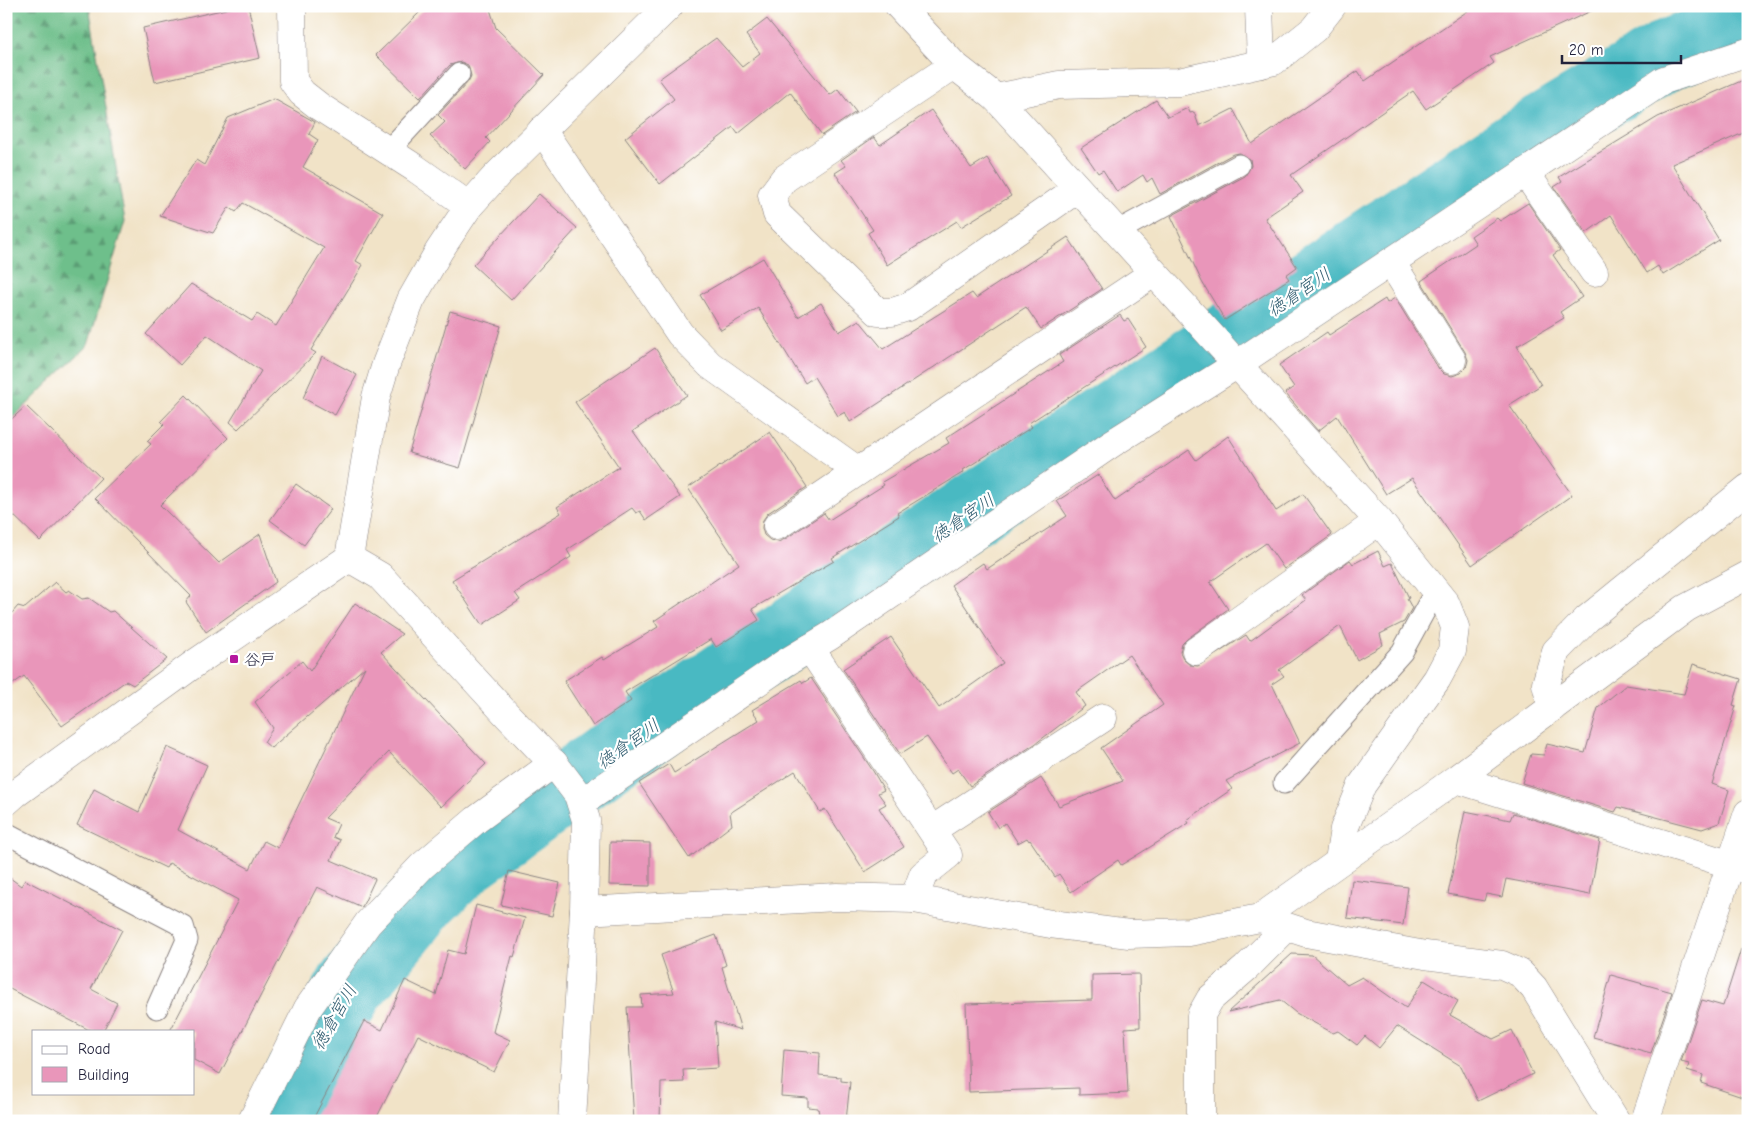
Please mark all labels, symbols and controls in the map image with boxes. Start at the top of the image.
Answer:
scale bar [1562,32,1680,64]
text: 20 m [1569,41,1603,59]
water label: 徳倉宮川 [1264,264,1335,321]
water label: 徳倉宮川 [928,490,999,547]
place label: 谷戸 [244,651,276,669]
marker: 谷戸 [228,653,240,665]
water label: 徳倉宮川 [593,715,664,774]
water label: 徳倉宮川 [307,981,362,1054]
legend [32,1030,195,1094]
text: Road [78,1040,110,1058]
text: Building [78,1066,129,1084]

